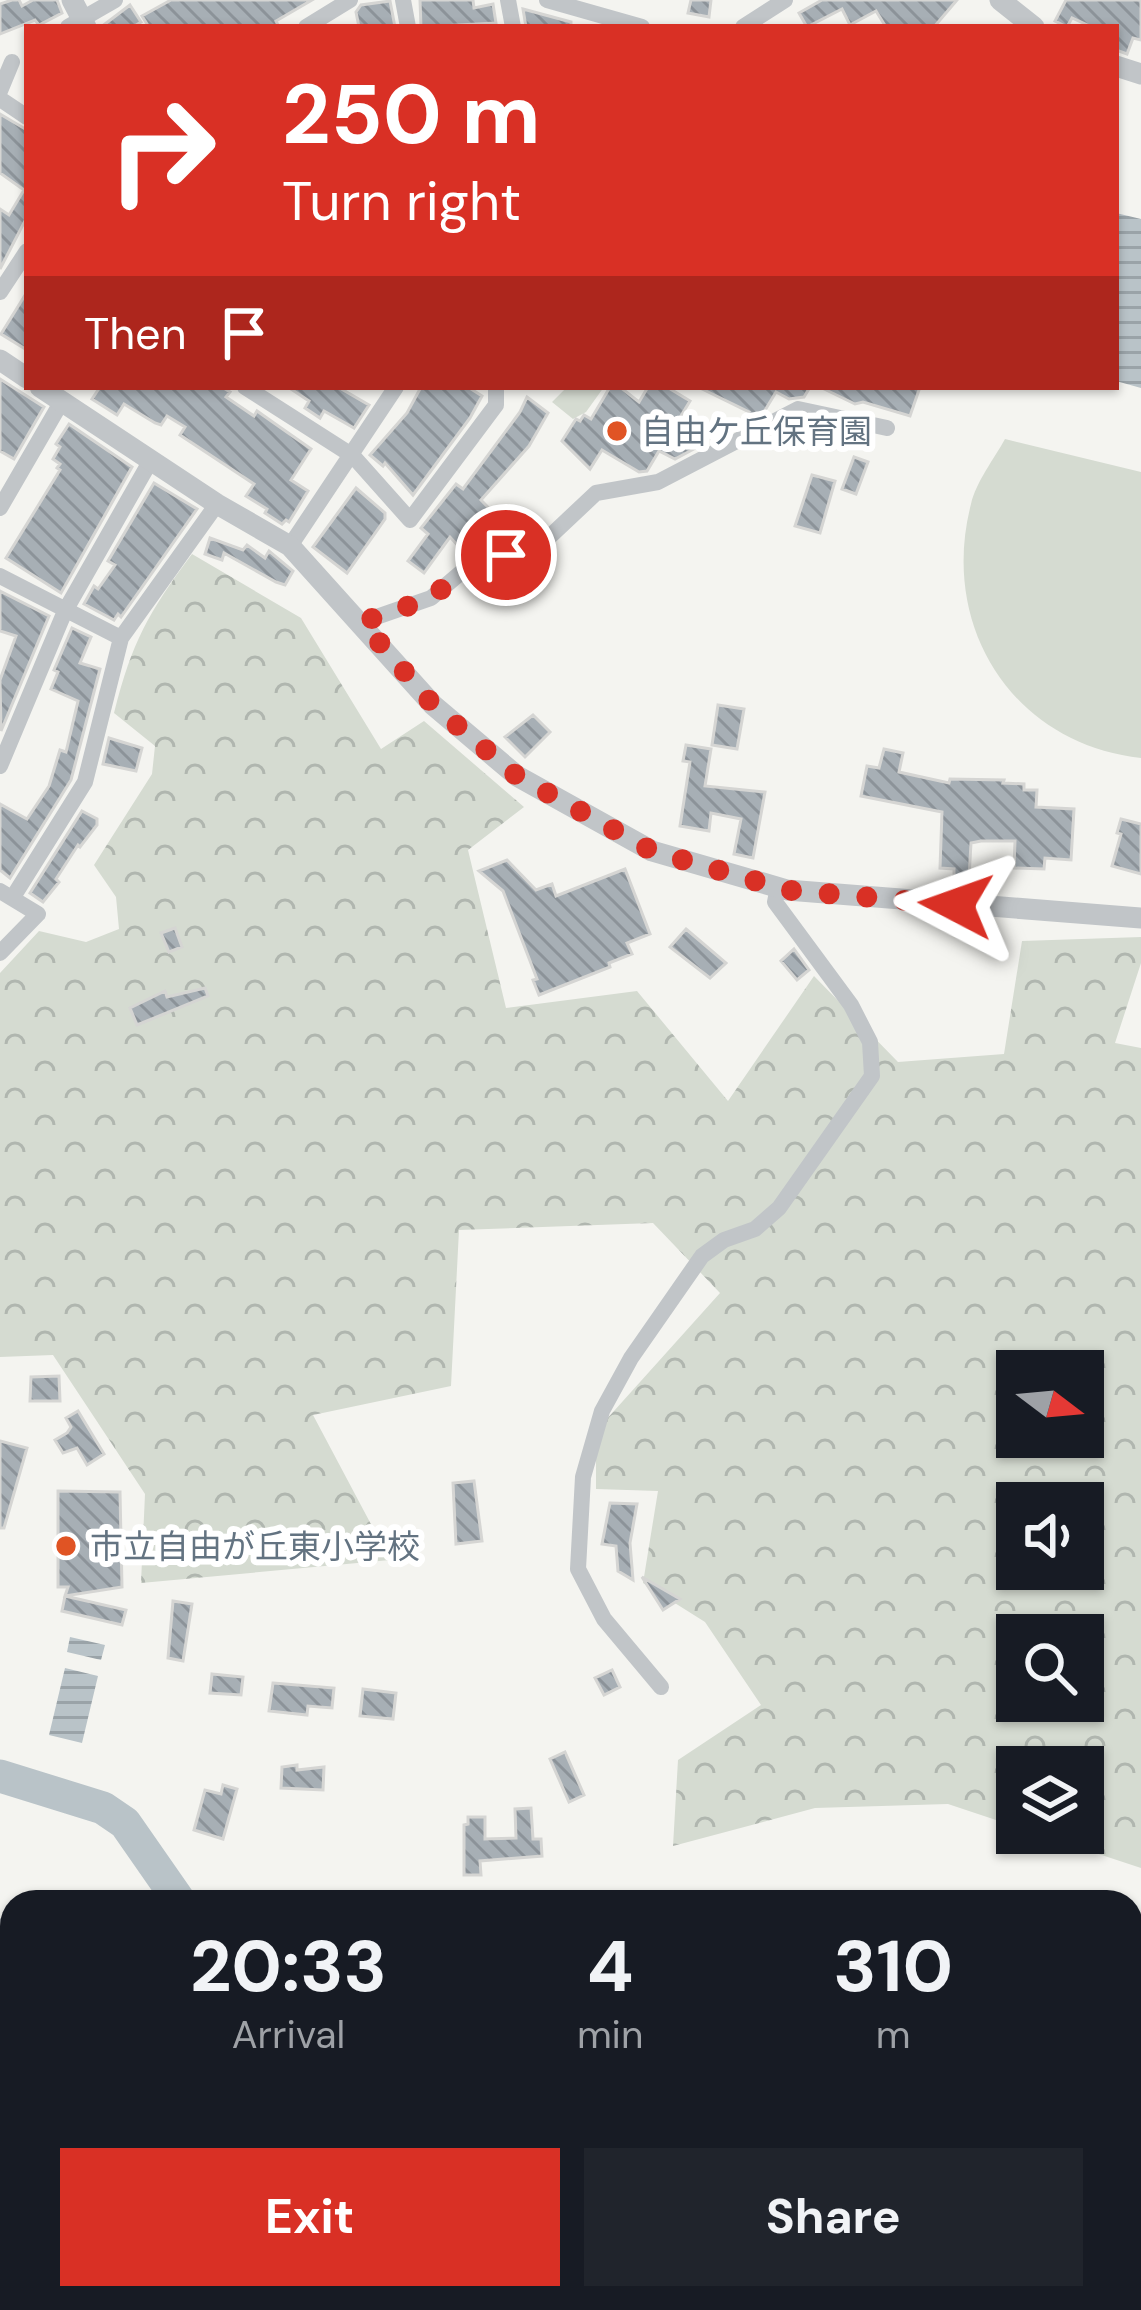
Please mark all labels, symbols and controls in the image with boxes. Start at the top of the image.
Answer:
text: 250 m [282,60,541,169]
icon: right [84,72,240,228]
text: Turn right [282,166,521,237]
icon: arrive [211,300,277,366]
text: Then [84,304,187,363]
place label: 自由ケ丘保育園 [641,410,872,453]
marker: 自由ケ丘保育園 [604,418,630,444]
pin [455,504,557,606]
icon: arrive [473,522,539,588]
position arrow [893,842,1019,968]
north arrow [996,1350,1104,1458]
map controls [996,1350,1104,1854]
button: sound [996,1482,1104,1590]
place label: 市立自由が丘東小学校 [90,1525,420,1568]
marker: 市立自由が丘東小学校 [53,1533,79,1559]
button: search [996,1614,1104,1722]
button: layers [996,1746,1104,1854]
text: 20:33 [190,1920,387,2013]
text: 4 [587,1920,634,2013]
text: 310 [833,1920,953,2013]
text: Arrival [232,2009,345,2060]
text: min [577,2009,643,2060]
text: m [876,2009,911,2060]
button: Exit [60,2148,560,2286]
button: Share [584,2148,1083,2286]

